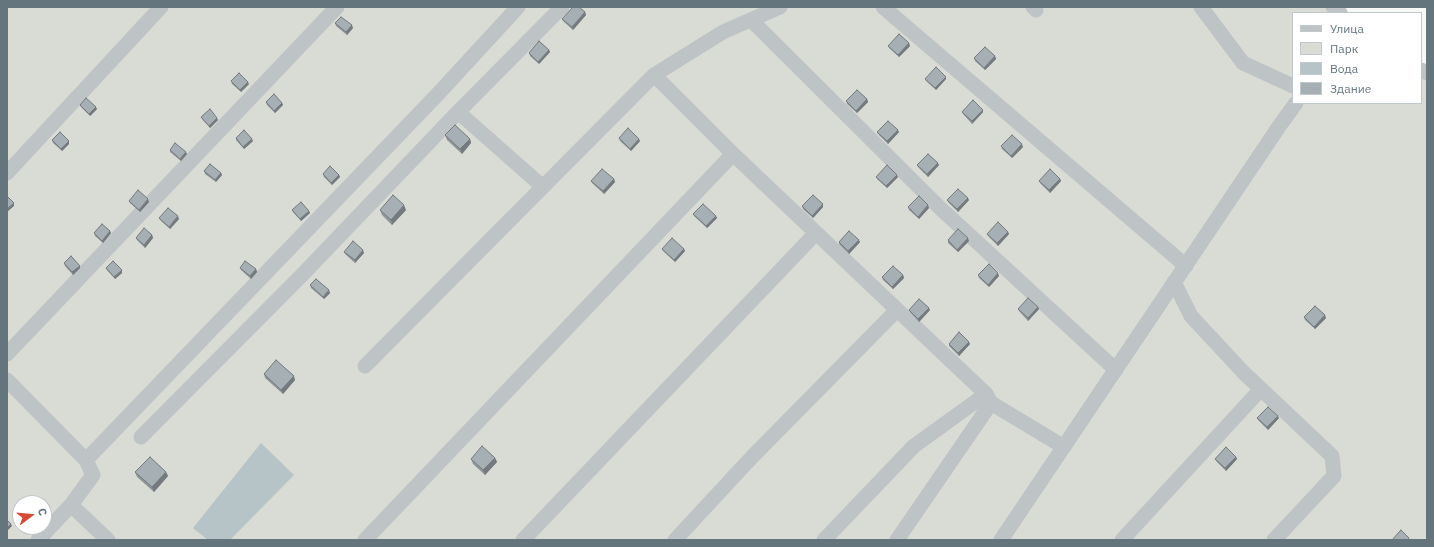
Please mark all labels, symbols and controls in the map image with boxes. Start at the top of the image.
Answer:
legend [1292,12,1422,104]
text: Улица [1330,21,1364,36]
text: Парк [1330,41,1358,56]
text: Вода [1330,61,1358,76]
text: Здание [1330,81,1371,96]
north arrow [12,495,52,535]
text: С [35,507,50,517]

